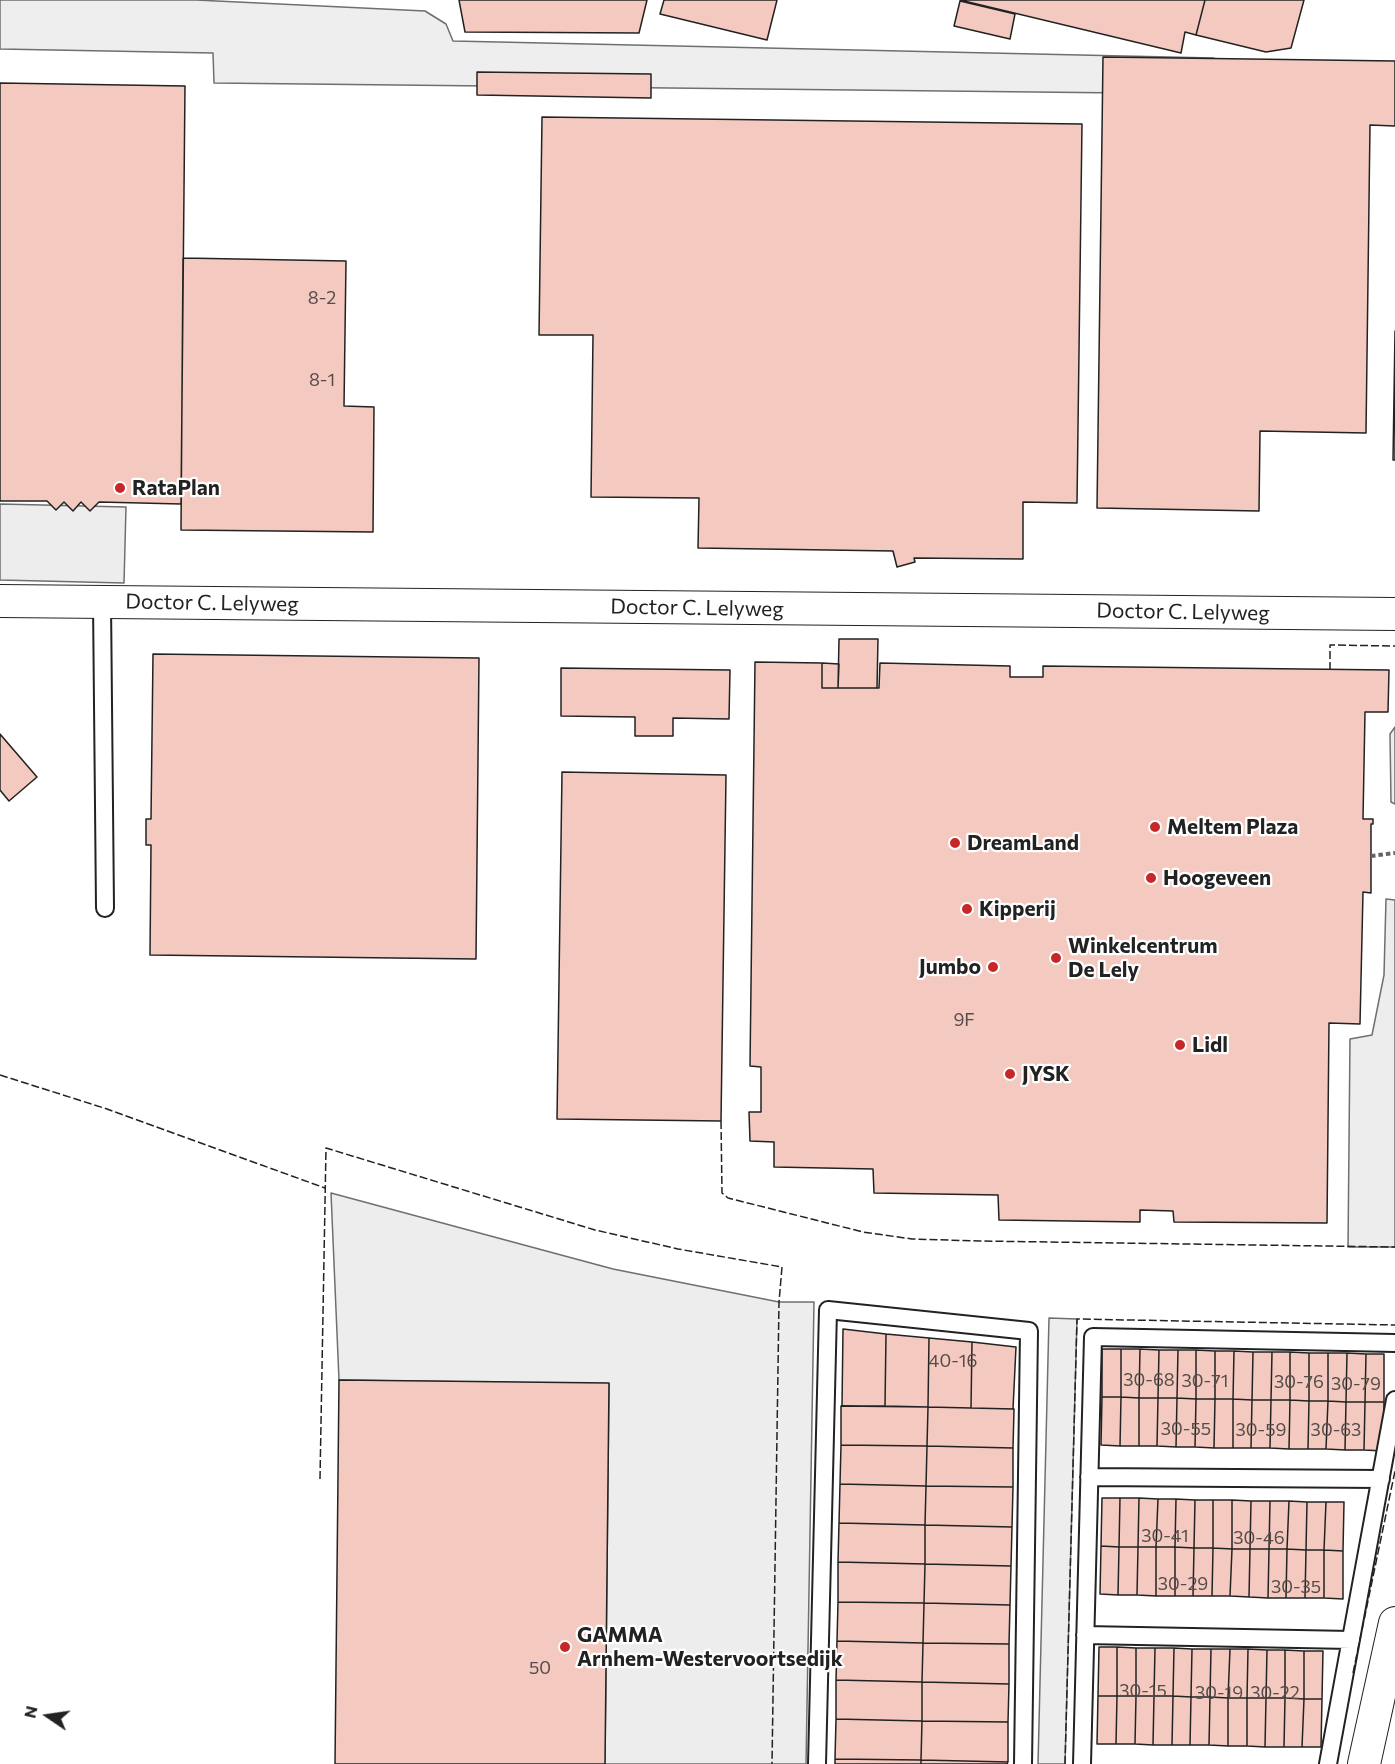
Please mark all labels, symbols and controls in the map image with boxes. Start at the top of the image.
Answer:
house number: 8-2 [308,287,336,309]
house number: 8-1 [309,369,335,391]
place label: RataPlan [132,475,220,501]
marker: RataPlan [113,481,127,495]
street label: Doctor C. Lelyweg [125,589,299,617]
street label: Doctor C. Lelyweg [610,594,784,622]
street label: Doctor C. Lelyweg [1096,598,1270,626]
place label: Meltem Plaza [1167,814,1298,840]
marker: Meltem Plaza [1148,820,1162,834]
place label: DreamLand [967,830,1079,856]
marker: DreamLand [948,836,962,850]
place label: Hoogeveen [1163,865,1271,891]
marker: Hoogeveen [1144,871,1158,885]
place label: Kipperij [979,896,1056,922]
marker: Kipperij [960,902,974,916]
place label: Winkelcentrum De Lely [1068,933,1217,983]
marker: Winkelcentrum De Lely [1049,951,1063,965]
place label: Jumbo [919,954,981,980]
marker: Jumbo [986,960,1000,974]
house number: 9F [953,1009,975,1031]
place label: Lidl [1192,1032,1228,1058]
marker: Lidl [1173,1038,1187,1052]
place label: JYSK [1022,1061,1070,1087]
marker: JYSK [1003,1067,1017,1081]
house number: 40-16 [929,1350,977,1372]
house number: 30-68 [1123,1369,1175,1391]
house number: 30-71 [1182,1370,1228,1392]
house number: 30-76 [1274,1371,1324,1393]
house number: 30-79 [1331,1373,1381,1395]
house number: 30-55 [1161,1418,1211,1440]
house number: 30-59 [1236,1419,1286,1441]
house number: 30-63 [1311,1419,1361,1441]
house number: 30-41 [1141,1525,1189,1547]
house number: 30-46 [1233,1527,1285,1549]
house number: 30-29 [1158,1573,1208,1595]
house number: 30-35 [1271,1576,1321,1598]
place label: GAMMA Arnhem-Westervoortsedijk [577,1622,843,1672]
marker: GAMMA Arnhem-Westervoortsedijk [558,1640,572,1654]
house number: 50 [529,1657,551,1679]
house number: 30-15 [1119,1680,1167,1702]
house number: 30-19 [1195,1682,1243,1704]
house number: 30-22 [1250,1682,1300,1704]
north arrow [18,1686,78,1746]
text: N [19,1704,41,1720]

